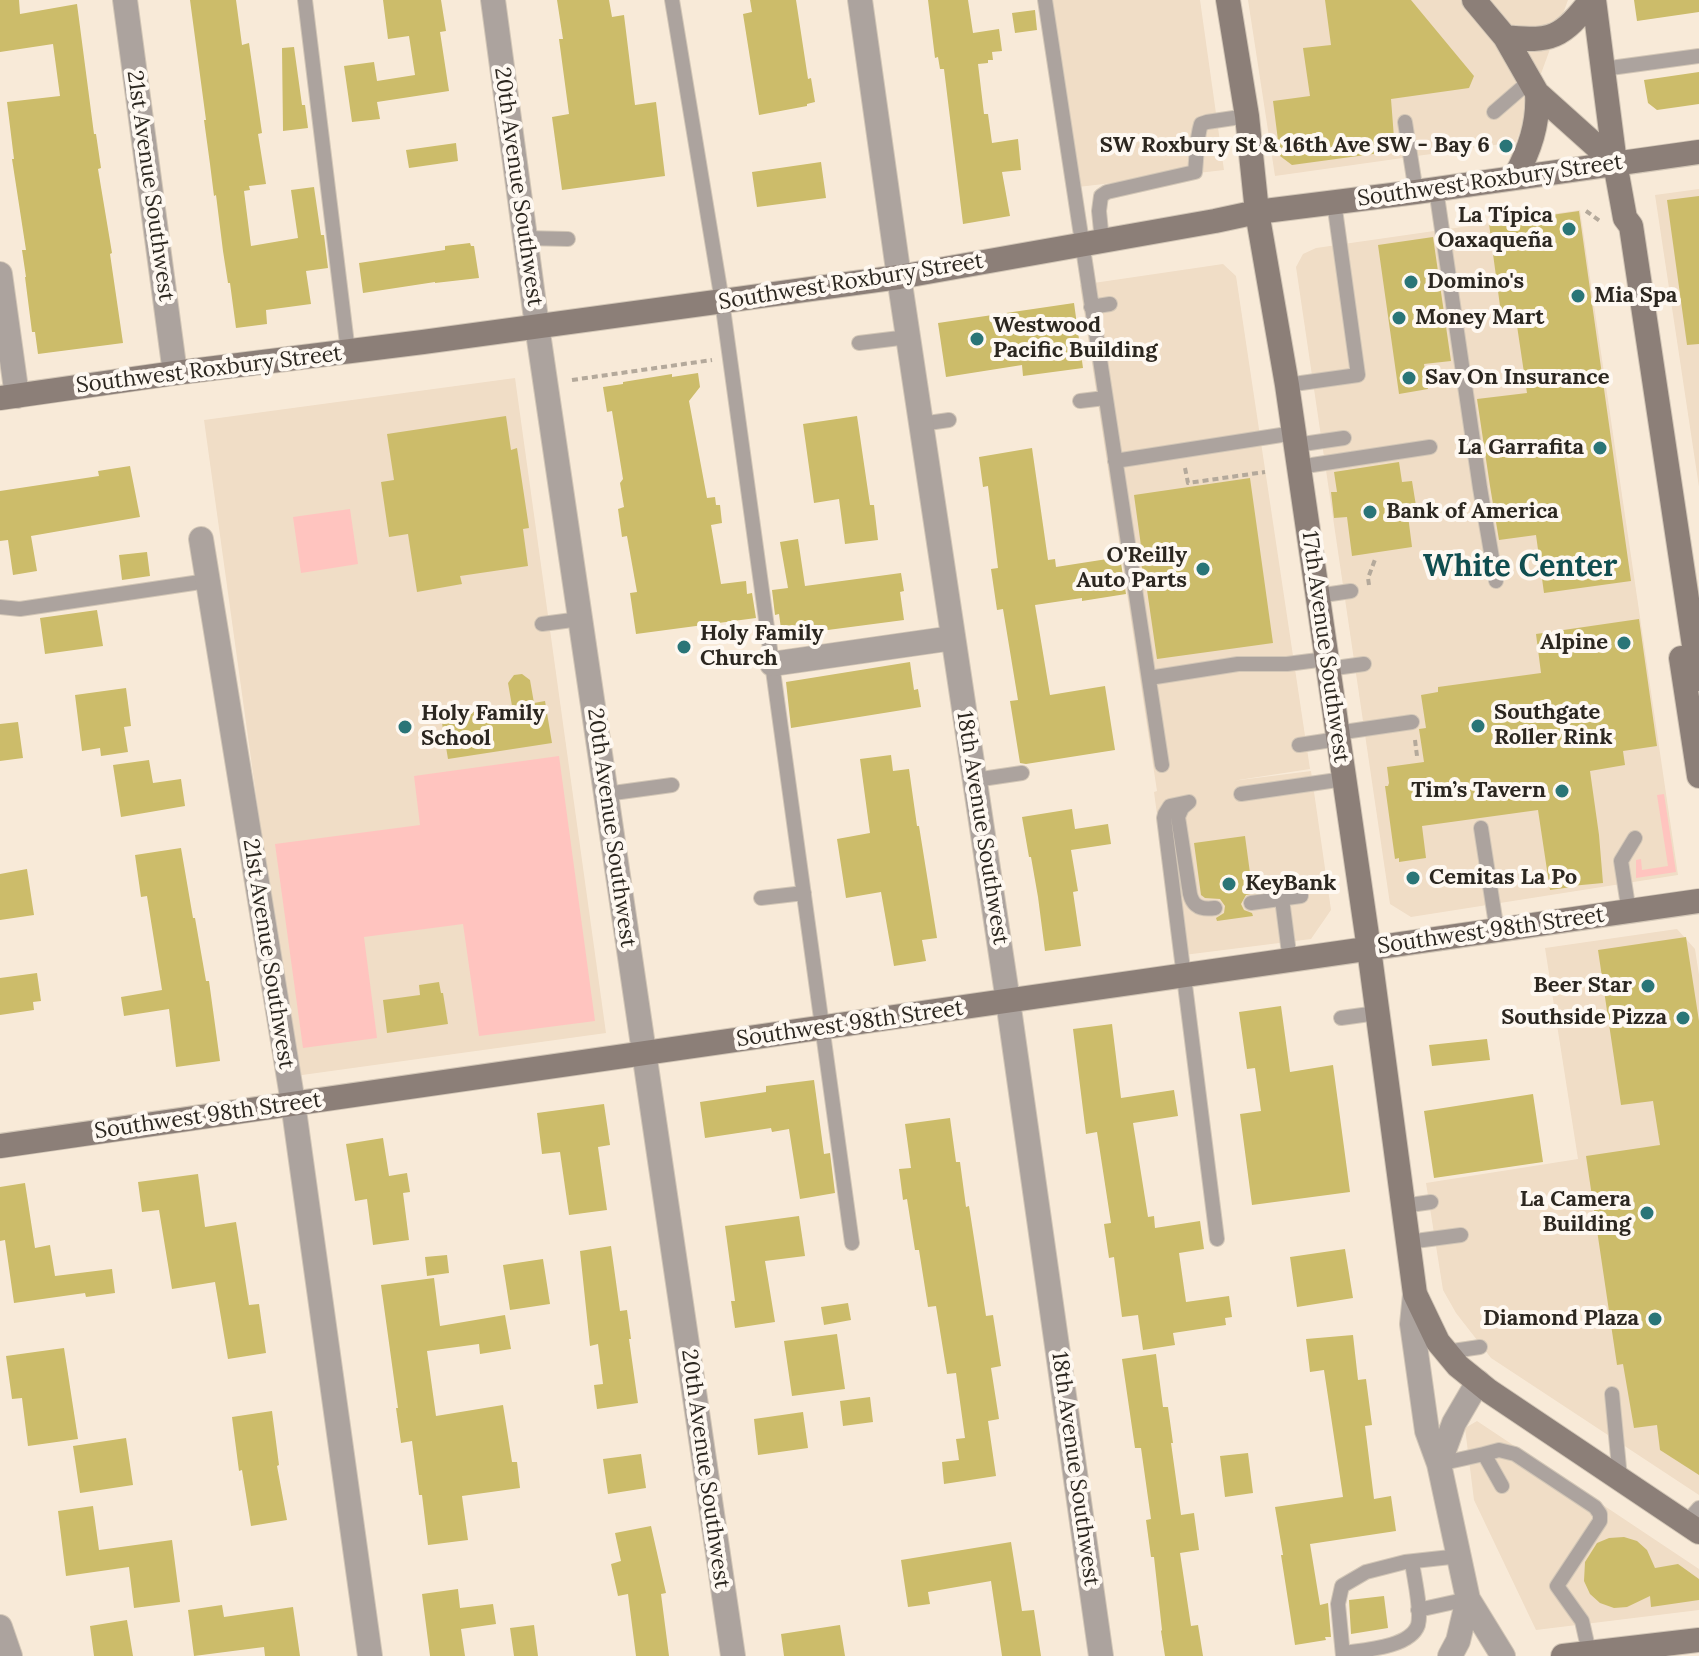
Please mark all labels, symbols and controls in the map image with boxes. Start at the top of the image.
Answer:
street label: 20th Avenue Southwest [488,66,548,308]
street label: 21st Avenue Southwest [121,69,179,303]
place label: SW Roxbury St & 16th Ave SW - Bay 6 [1100,133,1490,159]
marker: SW Roxbury St & 16th Ave SW - Bay 6 [1497,137,1515,155]
street label: Southwest Roxbury Street [1356,149,1624,213]
place label: La Típica Oaxaqueña [1438,203,1553,254]
marker: La Típica Oaxaqueña [1560,220,1578,238]
street label: Southwest Roxbury Street [717,248,985,316]
place label: Domino's [1427,269,1524,295]
marker: Domino's [1402,273,1420,291]
place label: Mia Spa [1594,283,1677,309]
marker: Mia Spa [1569,287,1587,305]
place label: Money Mart [1415,305,1544,331]
marker: Money Mart [1390,309,1408,327]
place label: Westwood Pacific Building [993,313,1157,364]
marker: Westwood Pacific Building [968,330,986,348]
street label: Southwest Roxbury Street [75,341,343,399]
place label: Sav On Insurance [1425,365,1610,391]
marker: Sav On Insurance [1400,369,1418,387]
place label: La Garrafita [1458,435,1584,461]
marker: La Garrafita [1591,439,1609,457]
place label: Bank of America [1386,499,1559,525]
marker: Bank of America [1361,503,1379,521]
street label: 17th Avenue Southwest [1296,529,1354,765]
place label: O'Reilly Auto Parts [1076,543,1187,594]
district label: White Center [1423,549,1617,585]
marker: O'Reilly Auto Parts [1194,560,1212,578]
place label: Holy Family Church [700,621,824,672]
place label: Alpine [1540,630,1608,656]
marker: Alpine [1615,634,1633,652]
marker: Holy Family Church [675,638,693,656]
place label: Southgate Roller Rink [1494,700,1612,752]
place label: Holy Family School [421,701,545,752]
street label: 20th Avenue Southwest [581,707,641,949]
street label: 18th Avenue Southwest [950,709,1014,947]
marker: Southgate Roller Rink [1469,717,1487,735]
marker: Holy Family School [396,718,414,736]
place label: Tim’s Tavern [1411,778,1546,804]
marker: Tim’s Tavern [1553,782,1571,800]
street label: 21st Avenue Southwest [237,837,299,1071]
place label: Cemitas La Po [1429,865,1577,891]
marker: Cemitas La Po [1404,869,1422,887]
place label: KeyBank [1245,871,1336,897]
marker: KeyBank [1220,875,1238,893]
street label: Southwest 98th Street [1376,902,1606,960]
place label: Beer Star [1533,973,1632,999]
marker: Beer Star [1639,977,1657,995]
street label: Southwest 98th Street [735,995,965,1053]
place label: Southside Pizza [1501,1005,1667,1031]
marker: Southside Pizza [1674,1009,1692,1027]
street label: Southwest 98th Street [93,1087,323,1145]
place label: La Camera Building [1520,1187,1631,1238]
marker: La Camera Building [1638,1204,1656,1222]
place label: Diamond Plaza [1483,1306,1639,1332]
marker: Diamond Plaza [1646,1310,1664,1328]
street label: 20th Avenue Southwest [675,1348,735,1590]
street label: 18th Avenue Southwest [1045,1350,1105,1588]

